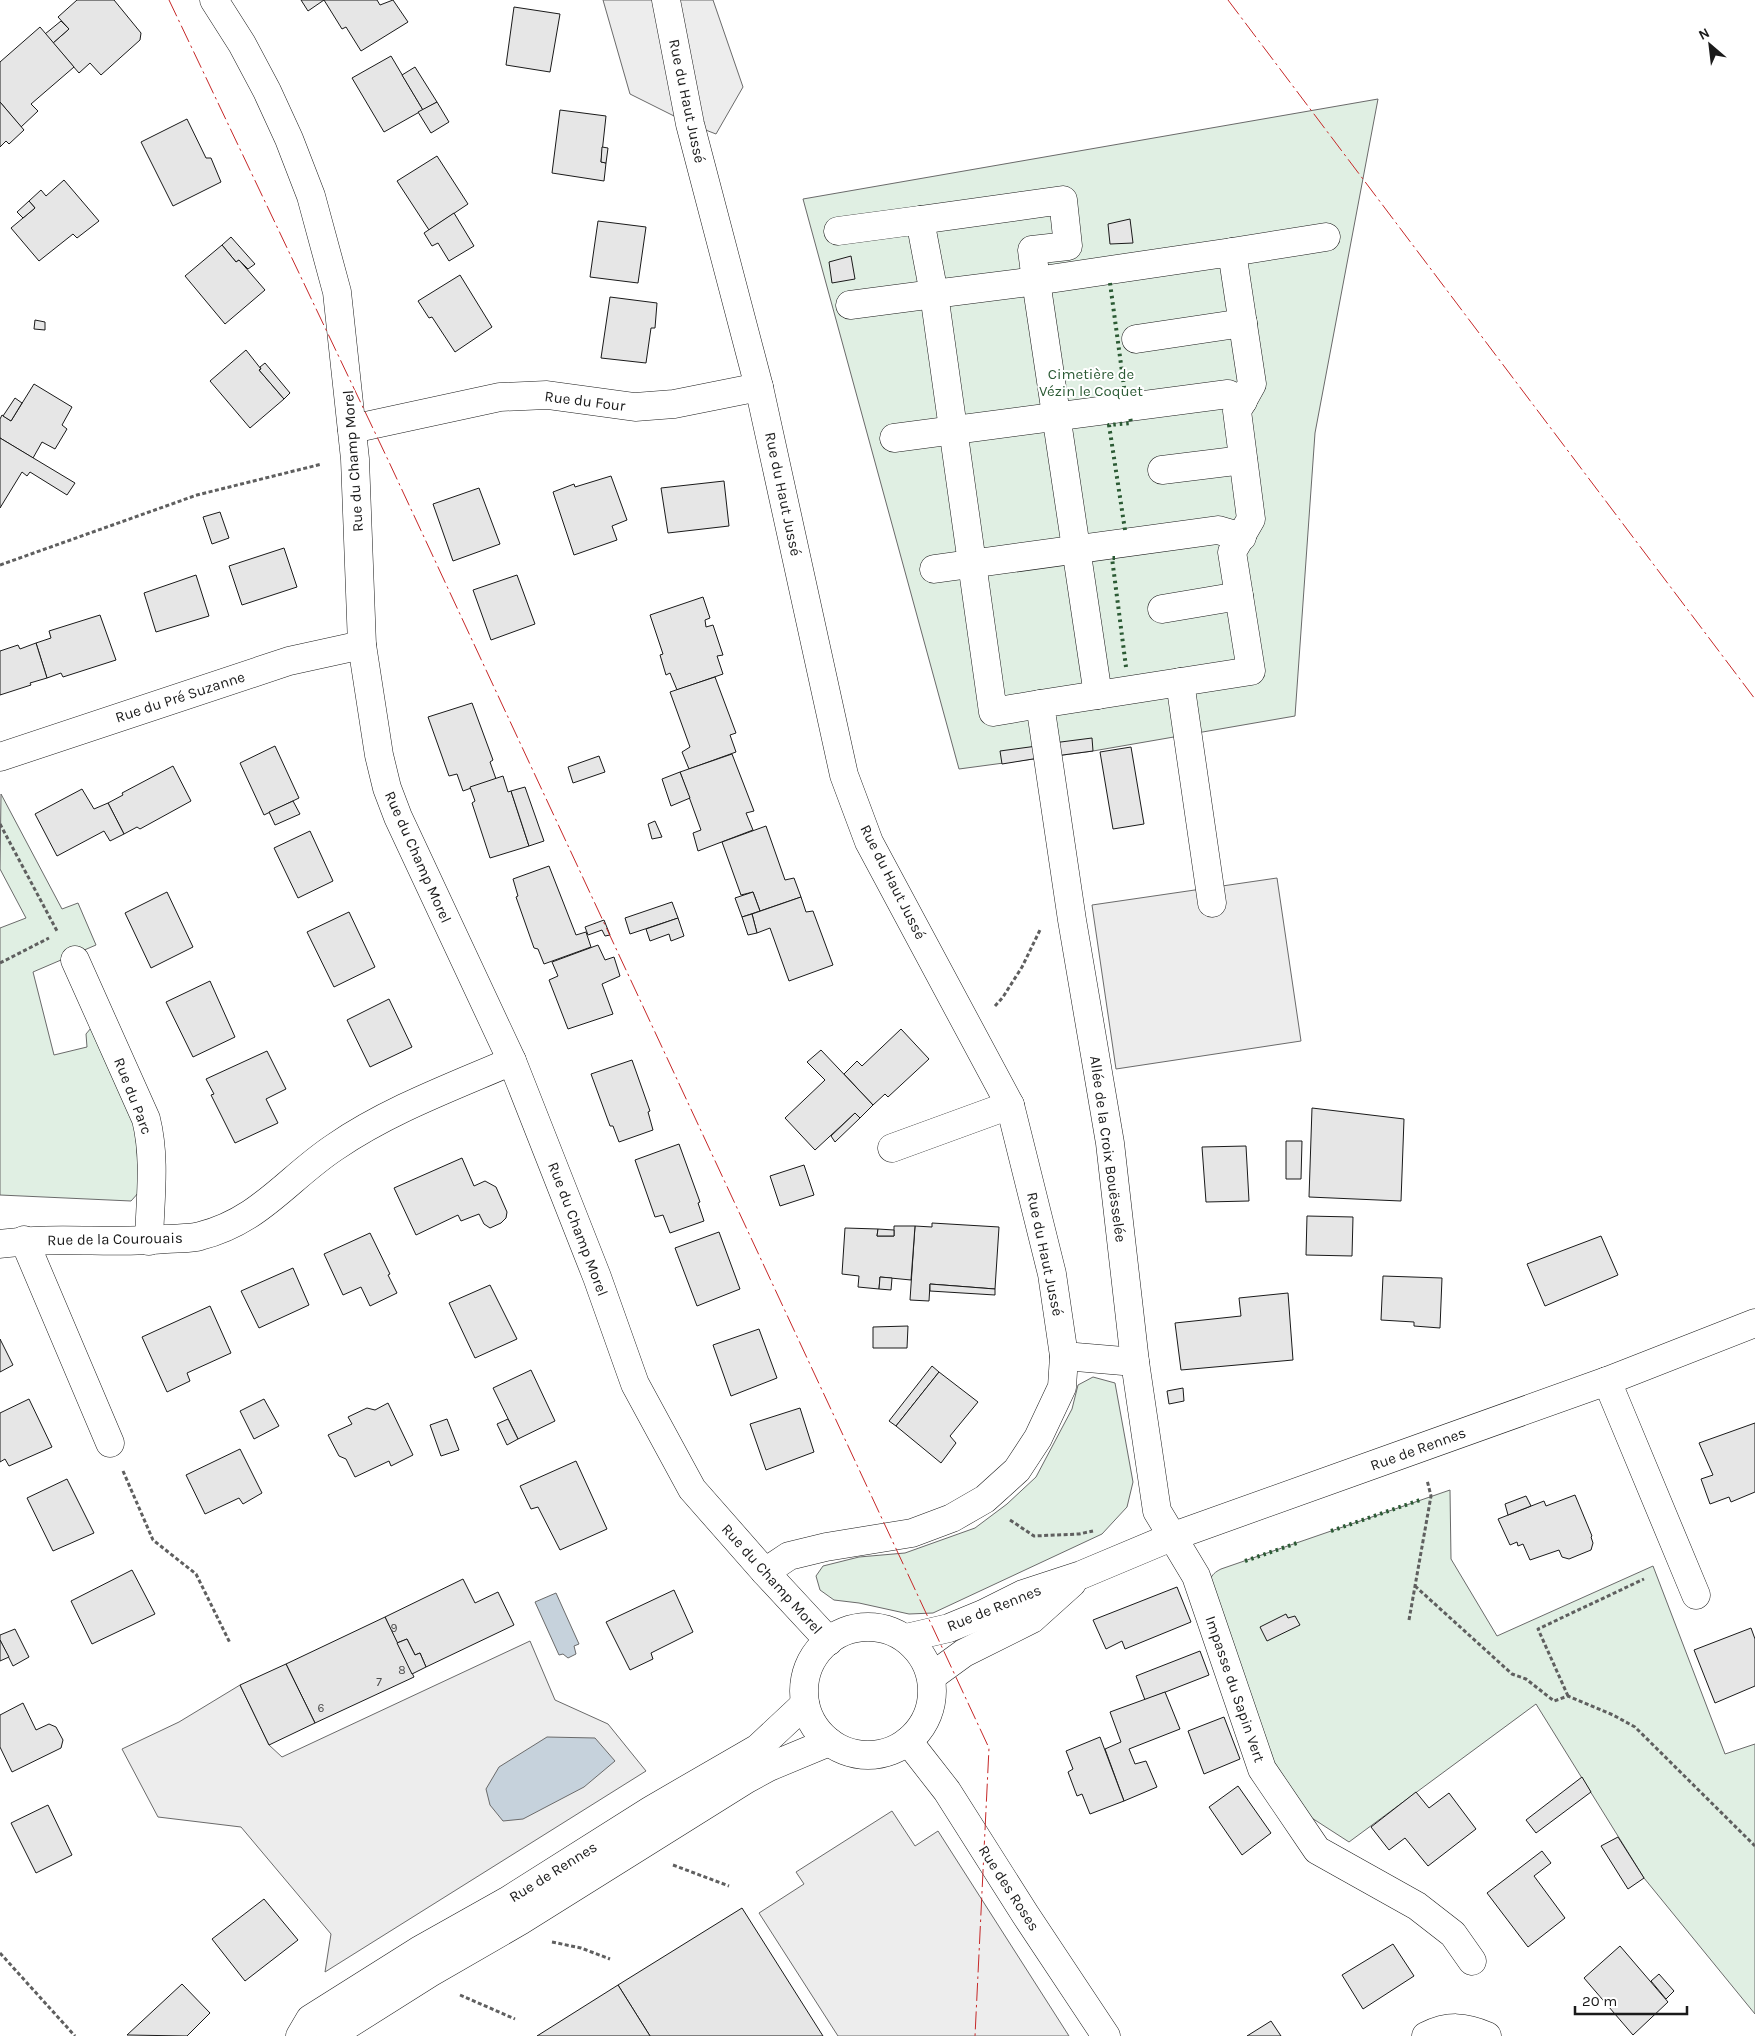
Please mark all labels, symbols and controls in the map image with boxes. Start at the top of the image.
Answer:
north arrow [1685,20,1735,70]
text: N [1696,24,1713,44]
street label: Rue du Haut Jussé [665,37,709,165]
park label: Cimetière de Vézin le Coquet [1039,365,1143,400]
street label: Rue du Four [544,387,627,415]
street label: Rue du Champ Morel [339,389,367,533]
street label: Rue du Haut Jussé [761,430,805,558]
street label: Rue du Pré Suzanne [113,668,247,726]
street label: Rue du Champ Morel [381,788,455,926]
street label: Rue du Haut Jussé [856,822,930,942]
street label: Rue du Parc [110,1055,156,1137]
street label: Allée de la Croix Bouësselée [1086,1055,1130,1243]
street label: Rue du Champ Morel [544,1159,612,1299]
street label: Rue du Haut Jussé [1023,1190,1067,1318]
street label: Rue de la Courouais [47,1229,183,1249]
street label: Rue de Rennes [1368,1423,1468,1475]
street label: Rue du Champ Morel [718,1520,826,1638]
street label: Rue de Rennes [944,1581,1044,1635]
street label: Impasse du Sapin Vert [1201,1613,1269,1765]
house number: 9 [391,1621,398,1635]
house number: 8 [398,1663,406,1677]
house number: 7 [376,1675,382,1689]
house number: 6 [318,1701,325,1715]
street label: Rue de Rennes [506,1838,600,1906]
street label: Rue des Roses [975,1842,1043,1934]
scale bar [1575,1984,1688,2016]
text: 20 m [1582,1992,1617,2010]

